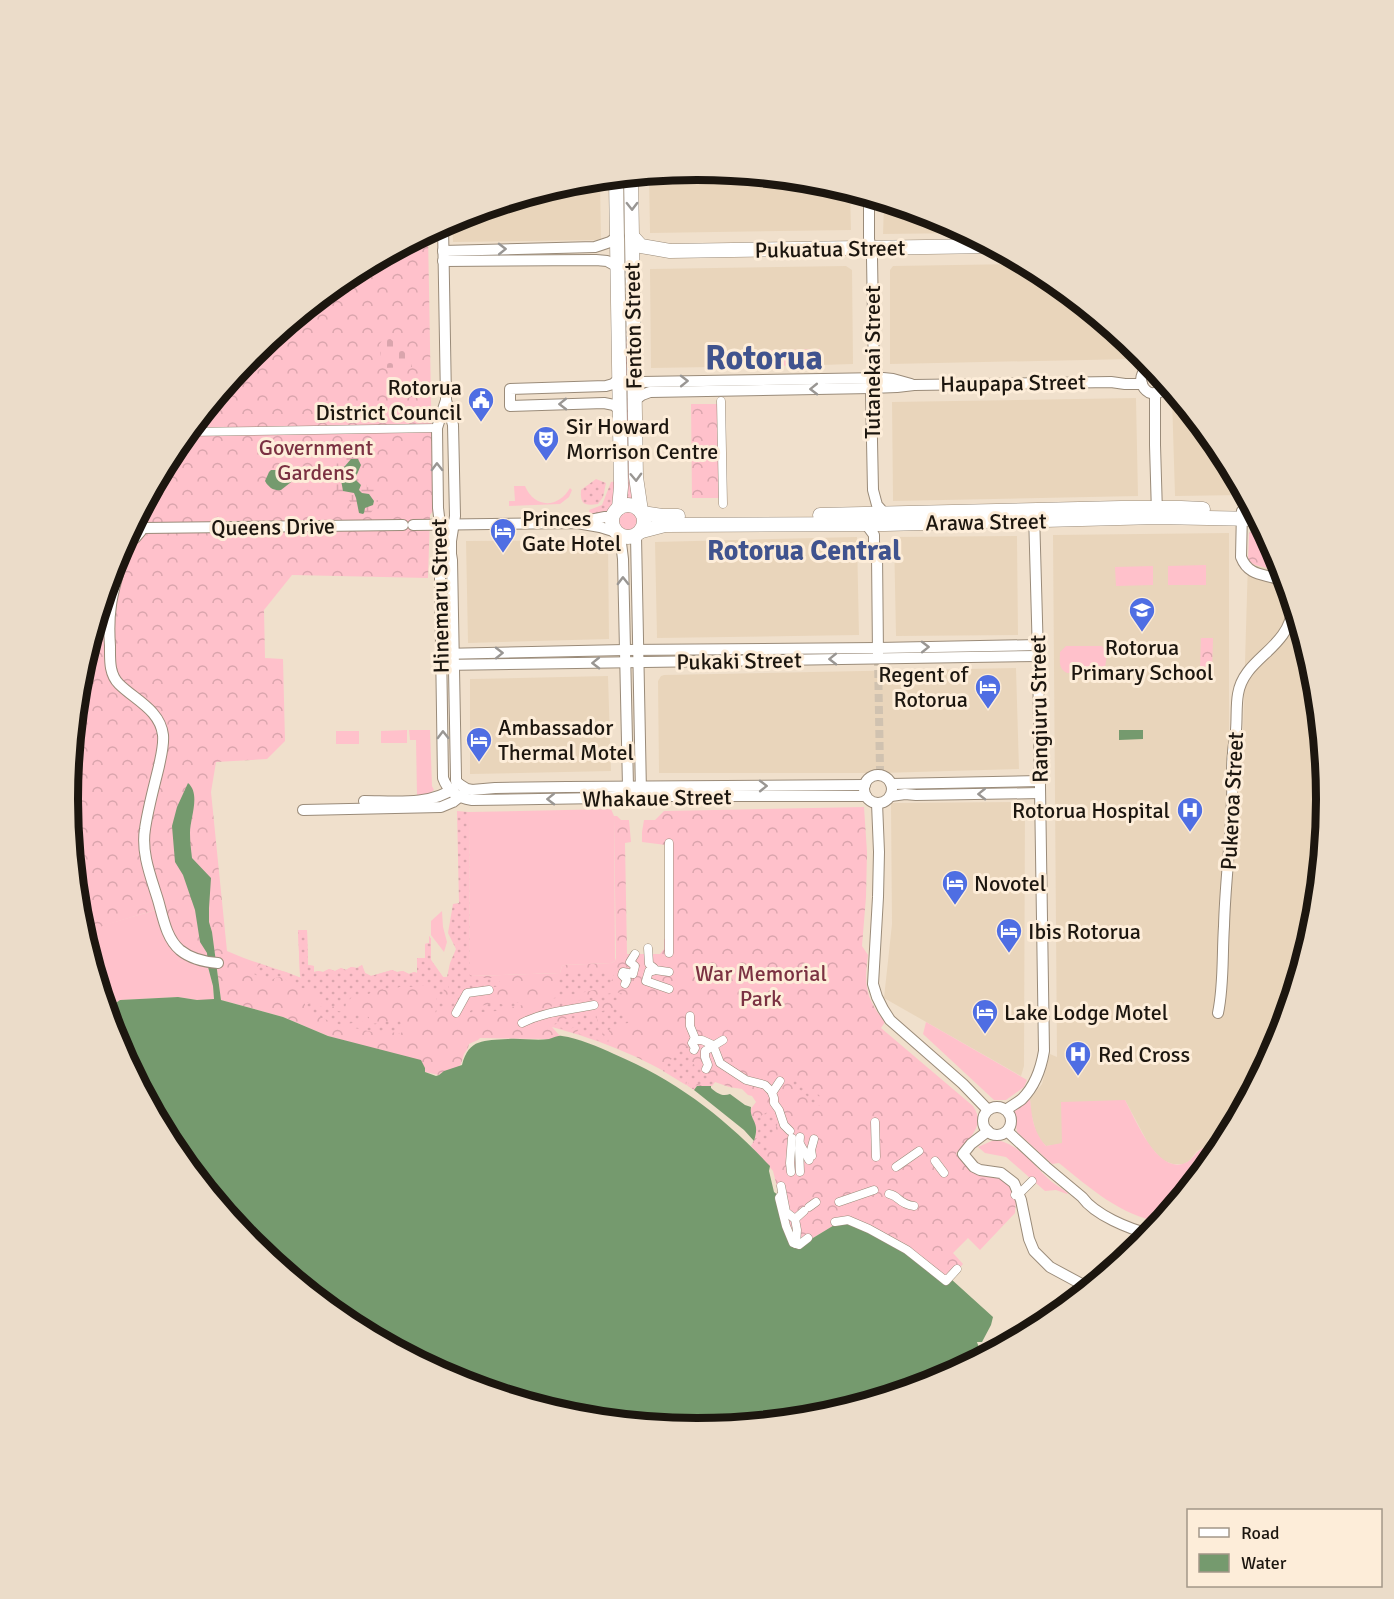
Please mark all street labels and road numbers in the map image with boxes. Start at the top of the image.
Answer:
street label: Pukuatua Street [754,234,906,264]
street label: Fenton Street [618,262,648,390]
street label: Tutanekai Street [859,285,886,439]
street label: Haupapa Street [940,368,1086,398]
street label: Arawa Street [925,507,1047,537]
street label: Queens Drive [211,512,335,542]
street label: Hinemaru Street [425,518,455,674]
street label: Rangiuru Street [1024,634,1054,783]
street label: Pukaki Street [676,646,802,676]
street label: Pukeroa Street [1215,731,1249,871]
street label: Whakaue Street [582,783,732,813]

